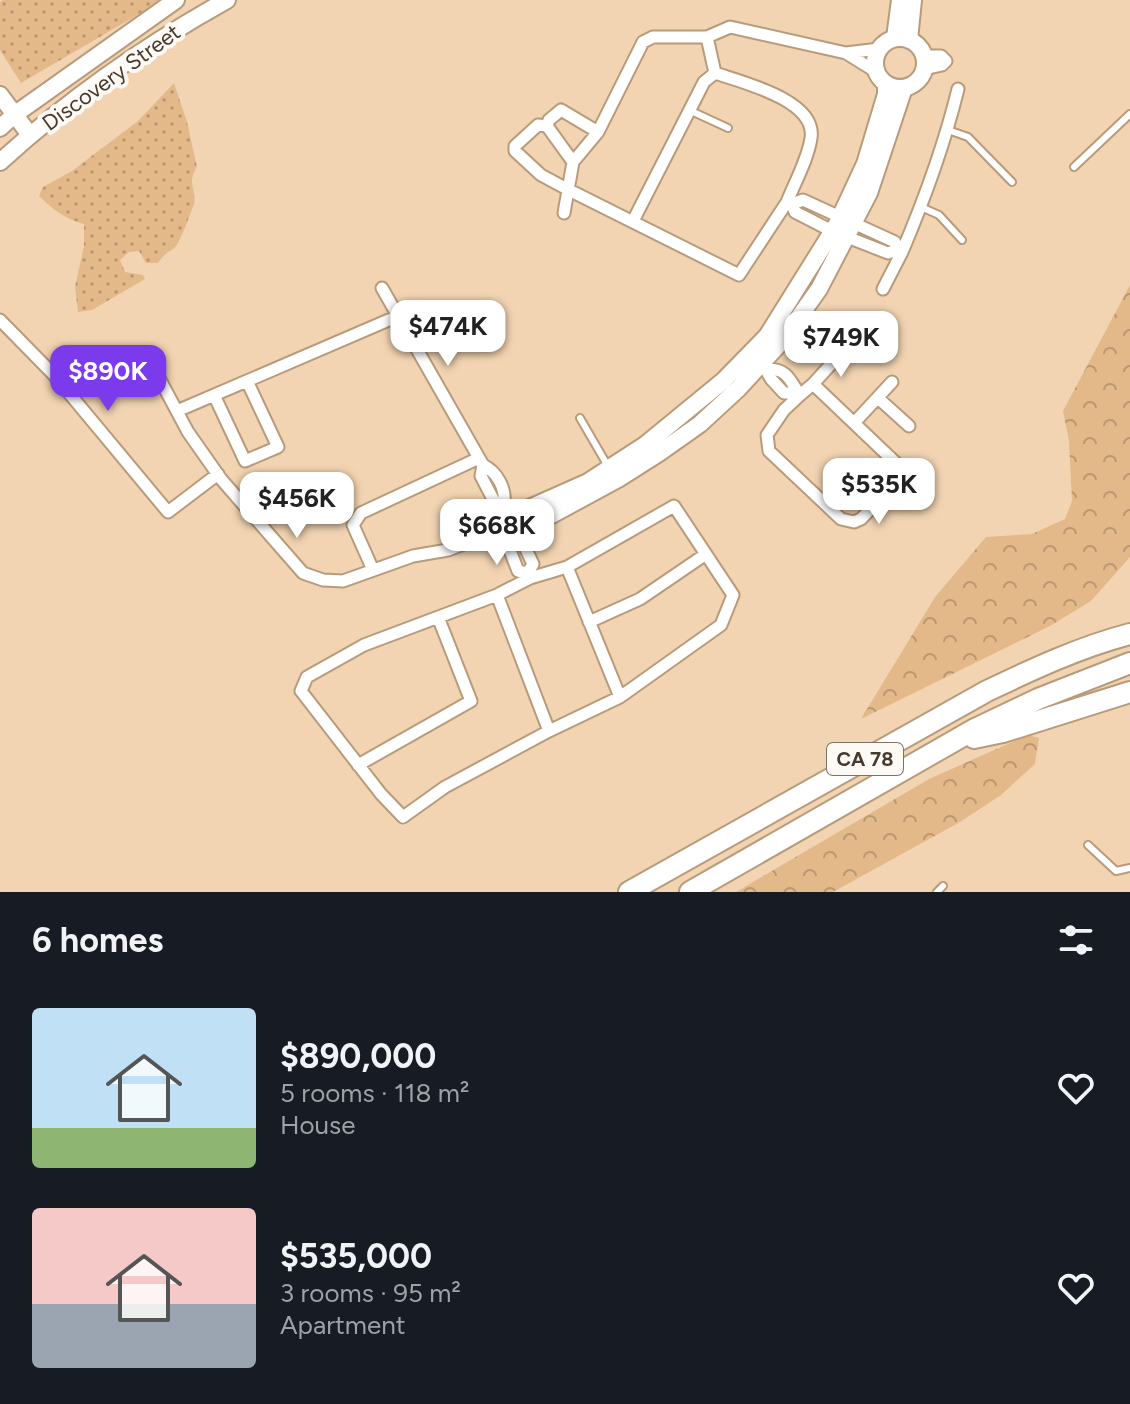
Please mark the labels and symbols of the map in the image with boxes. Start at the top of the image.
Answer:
street label: Discovery Street [37,18,186,137]
pin: $474K [392,300,504,368]
pin: $749K [785,311,897,379]
pin: $890K [52,345,164,413]
pin: $535K [823,458,935,526]
pin: $456K [241,472,353,540]
pin: $668K [441,499,553,567]
road number: CA 78 [827,743,903,775]

